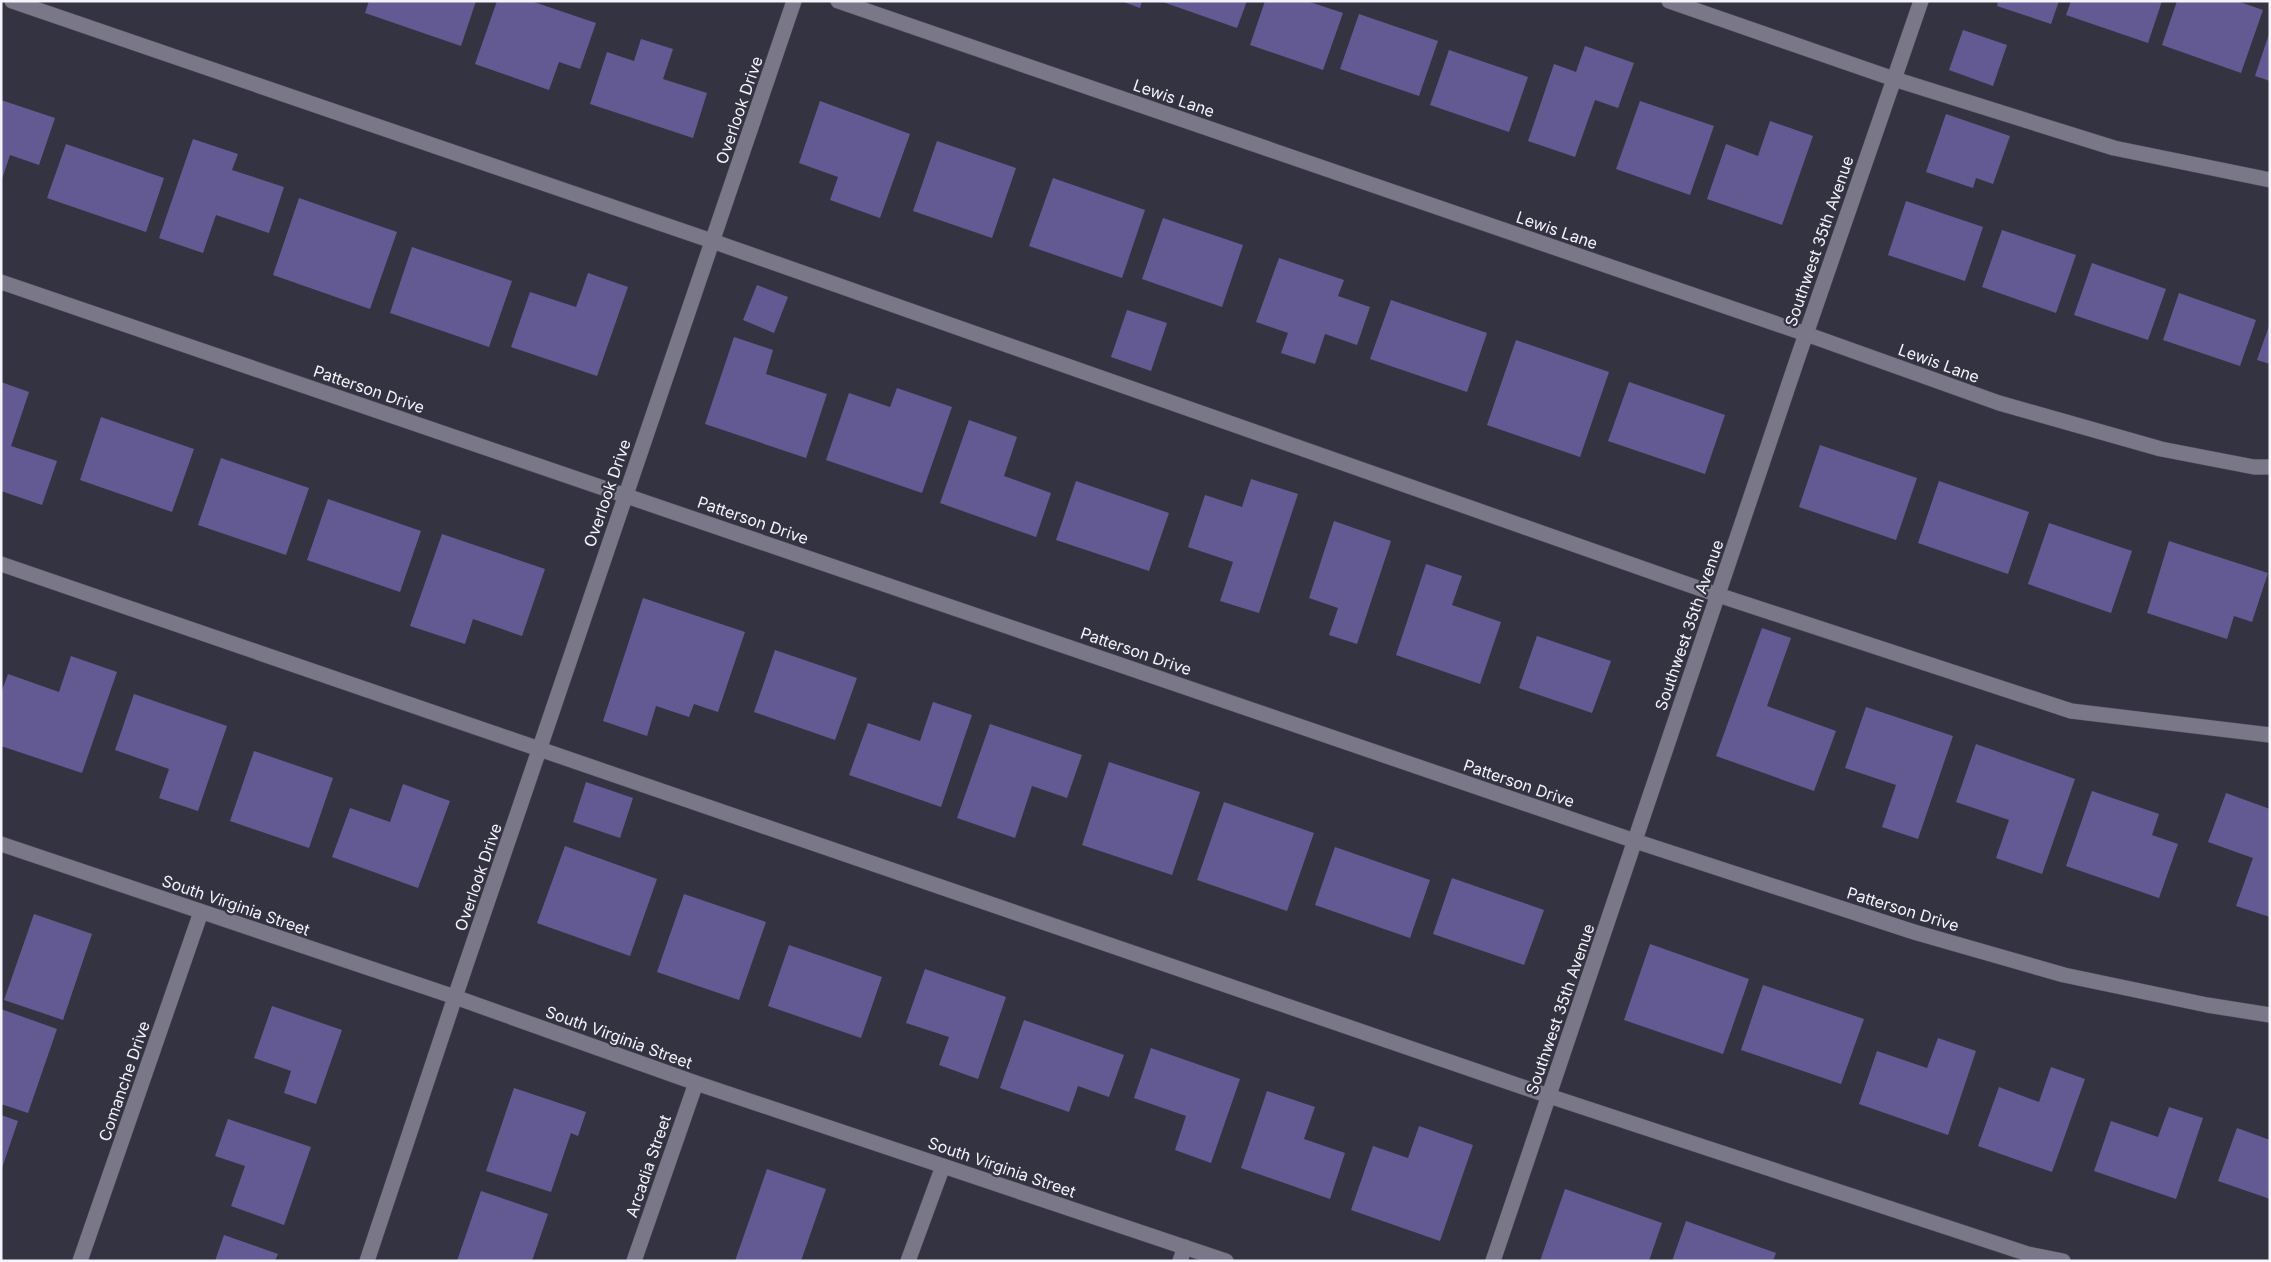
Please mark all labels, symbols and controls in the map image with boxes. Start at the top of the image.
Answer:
street label: Overlook Drive [711,54,767,166]
street label: Lewis Lane [1131,75,1217,121]
street label: Southwest 35th Avenue [1780,153,1858,329]
street label: Lewis Lane [1514,207,1600,253]
street label: Lewis Lane [1896,339,1982,387]
street label: Patterson Drive [311,361,427,417]
street label: Overlook Drive [579,437,635,549]
street label: Patterson Drive [695,492,811,548]
street label: Southwest 35th Avenue [1650,537,1728,713]
street label: Patterson Drive [1078,623,1194,679]
street label: Patterson Drive [1461,755,1577,811]
street label: Overlook Drive [450,821,506,933]
street label: South Virginia Street [160,870,312,940]
street label: Patterson Drive [1845,882,1961,936]
street label: Southwest 35th Avenue [1521,921,1599,1097]
street label: South Virginia Street [543,1001,695,1073]
street label: Comanche Drive [94,1018,154,1144]
street label: Arcadia Street [621,1112,675,1220]
street label: South Virginia Street [926,1132,1078,1202]

